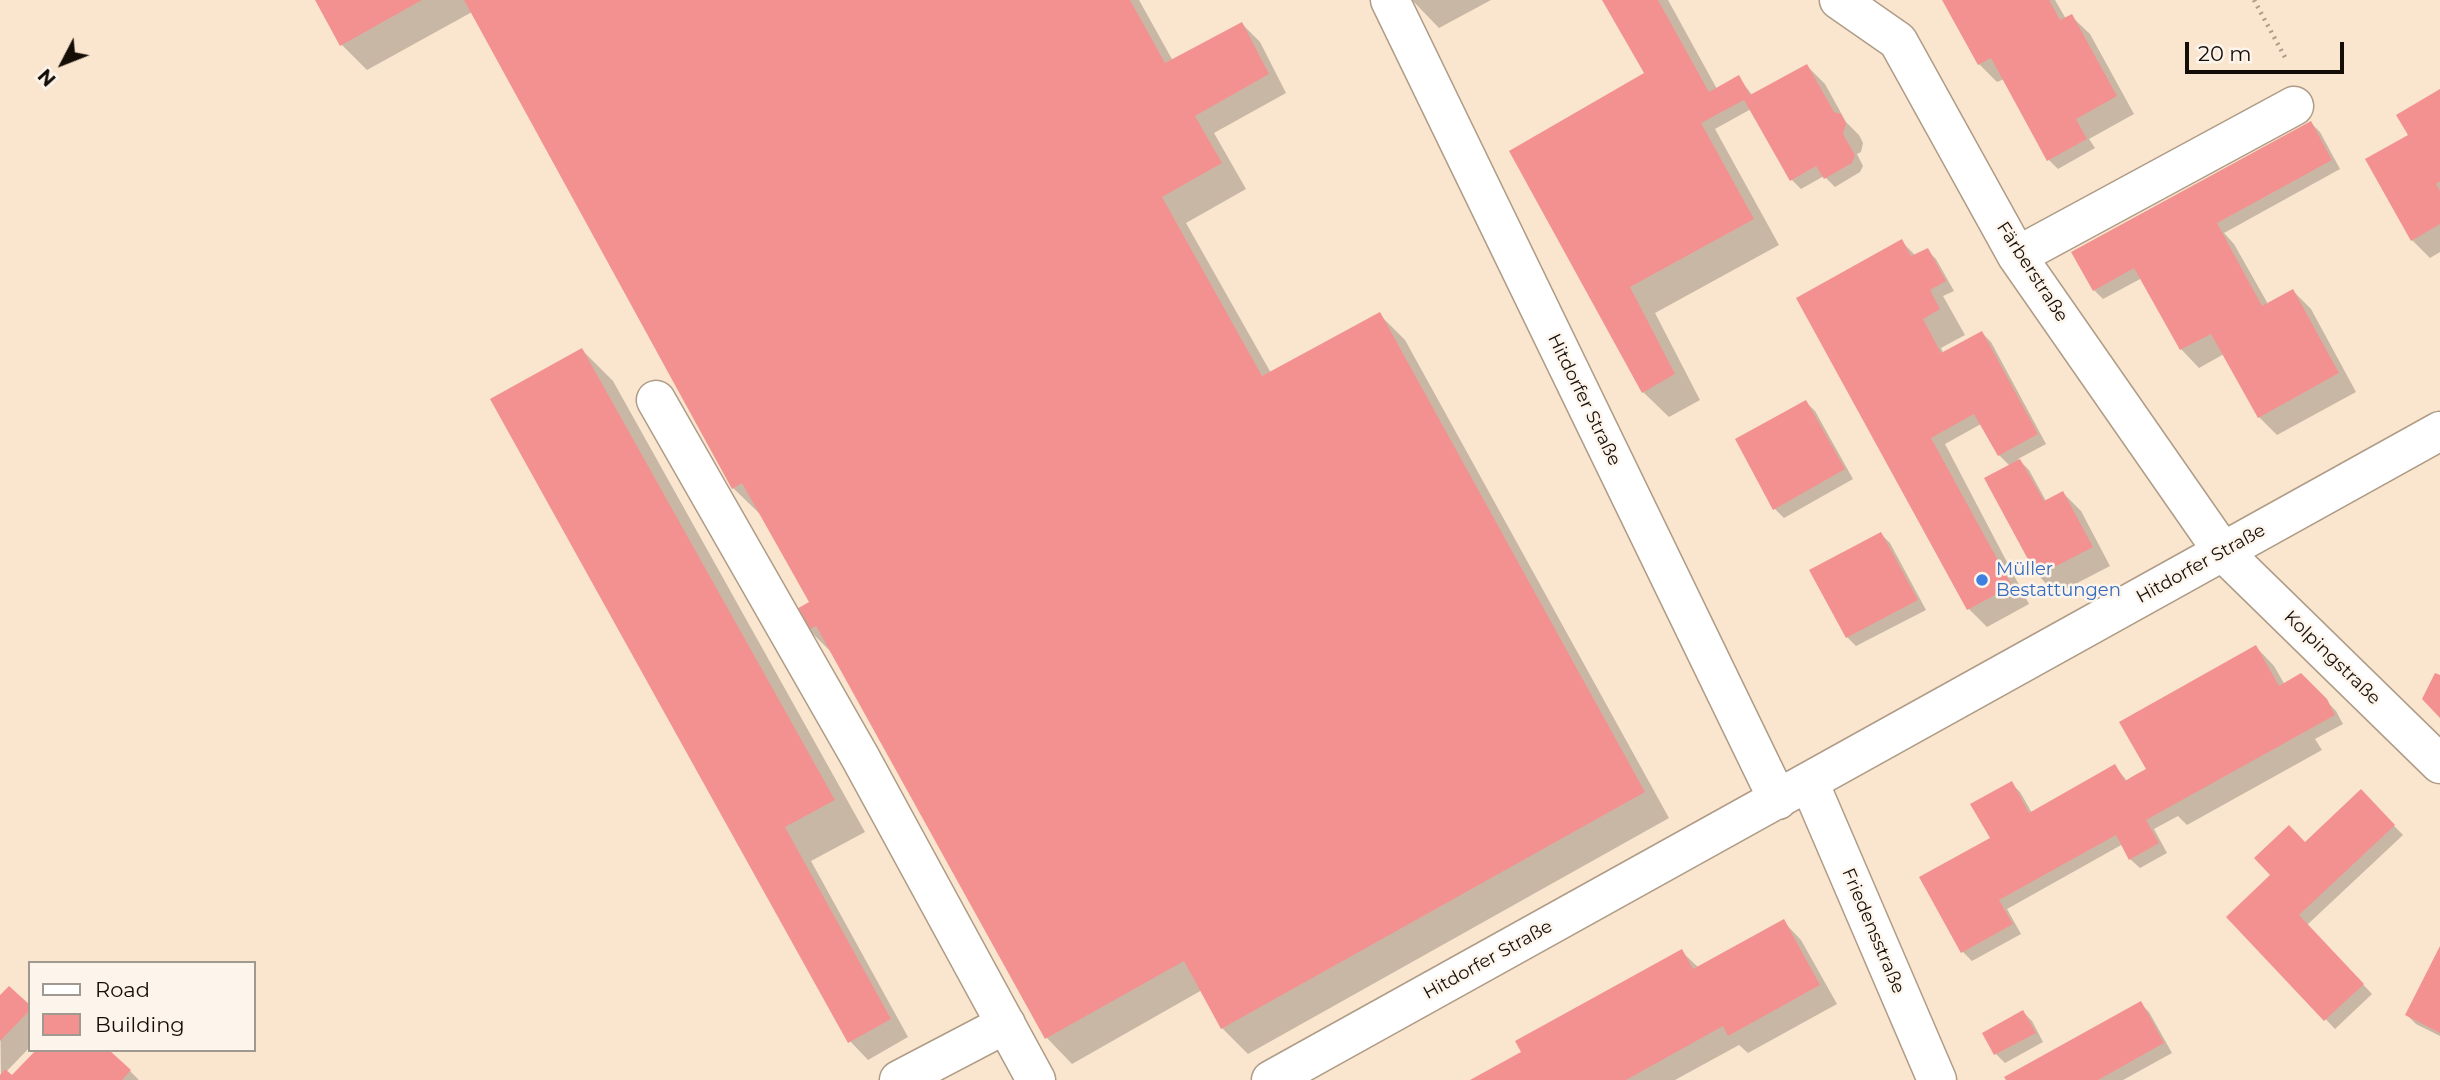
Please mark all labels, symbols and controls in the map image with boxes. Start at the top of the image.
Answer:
north arrow [28,28,98,98]
scale bar [2188,28,2347,72]
text: 20 m [2198,41,2252,66]
text: N [33,64,61,91]
street label: Färberstraße [1992,218,2072,326]
street label: Hitdorfer Straße [1543,330,1625,470]
street label: Hitdorfer Straße [2133,520,2269,608]
place label: Müller Bestattungen [1996,559,2121,602]
marker: Müller Bestattungen [1974,572,1990,588]
street label: Kolpingstraße [2279,606,2385,710]
street label: Friedensstraße [1837,865,1909,997]
street label: Hitdorfer Straße [1420,916,1556,1004]
legend [28,961,256,1052]
text: Road [95,977,150,1002]
text: Building [95,1012,185,1037]

